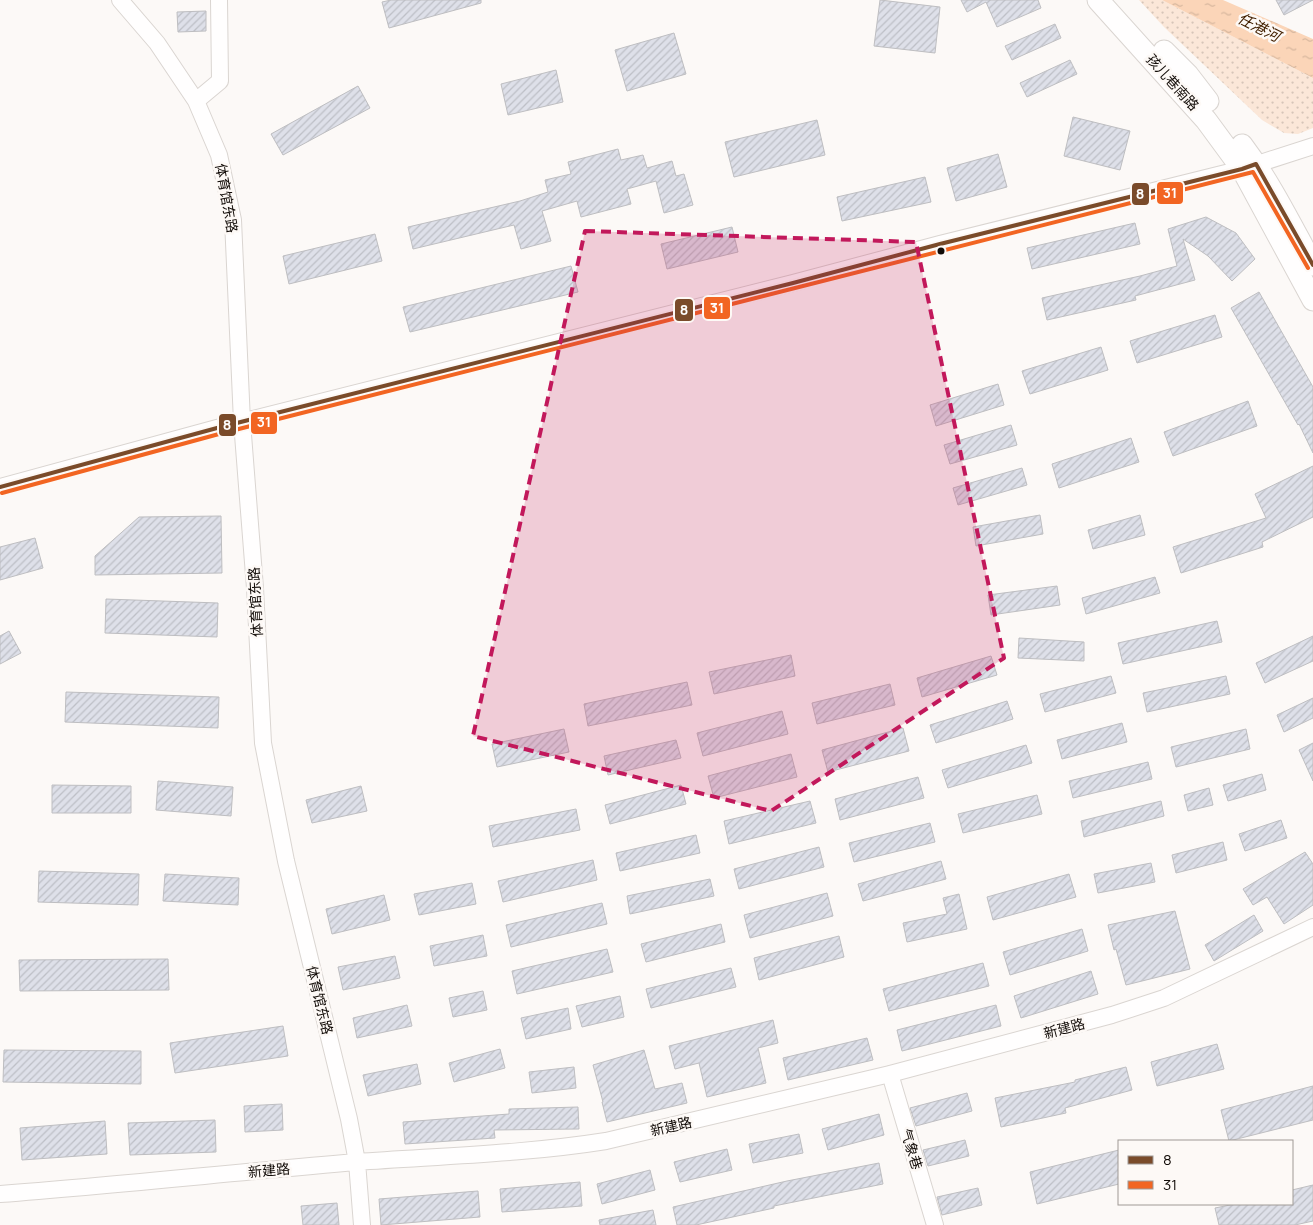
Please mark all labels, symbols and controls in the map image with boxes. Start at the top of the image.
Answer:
water label: 任港河 [1234,7,1286,48]
street label: 孩儿巷南路 [1143,50,1203,114]
street label: 体育馆东路 [212,162,242,234]
line badge: 31 [1156,181,1184,205]
line badge: 8 [1131,182,1150,206]
text: 31 [1163,183,1177,202]
text: 8 [1136,184,1144,203]
unlabelled marker [936,246,946,256]
line badge: 31 [703,296,731,320]
line badge: 8 [674,298,694,322]
text: 31 [710,298,724,317]
text: 8 [680,300,688,319]
line badge: 31 [250,411,278,435]
text: 31 [257,412,271,431]
line badge: 8 [218,413,237,437]
text: 8 [223,415,231,434]
street label: 体育馆东路 [244,567,266,637]
street label: 体育馆东路 [302,964,338,1036]
street label: 新建路 [1041,1013,1087,1043]
street label: 新建路 [648,1112,694,1140]
street label: 气象巷 [897,1126,927,1172]
legend [1118,1140,1293,1205]
text: 8 [1163,1149,1172,1170]
street label: 新建路 [247,1159,291,1181]
text: 31 [1163,1174,1177,1195]

